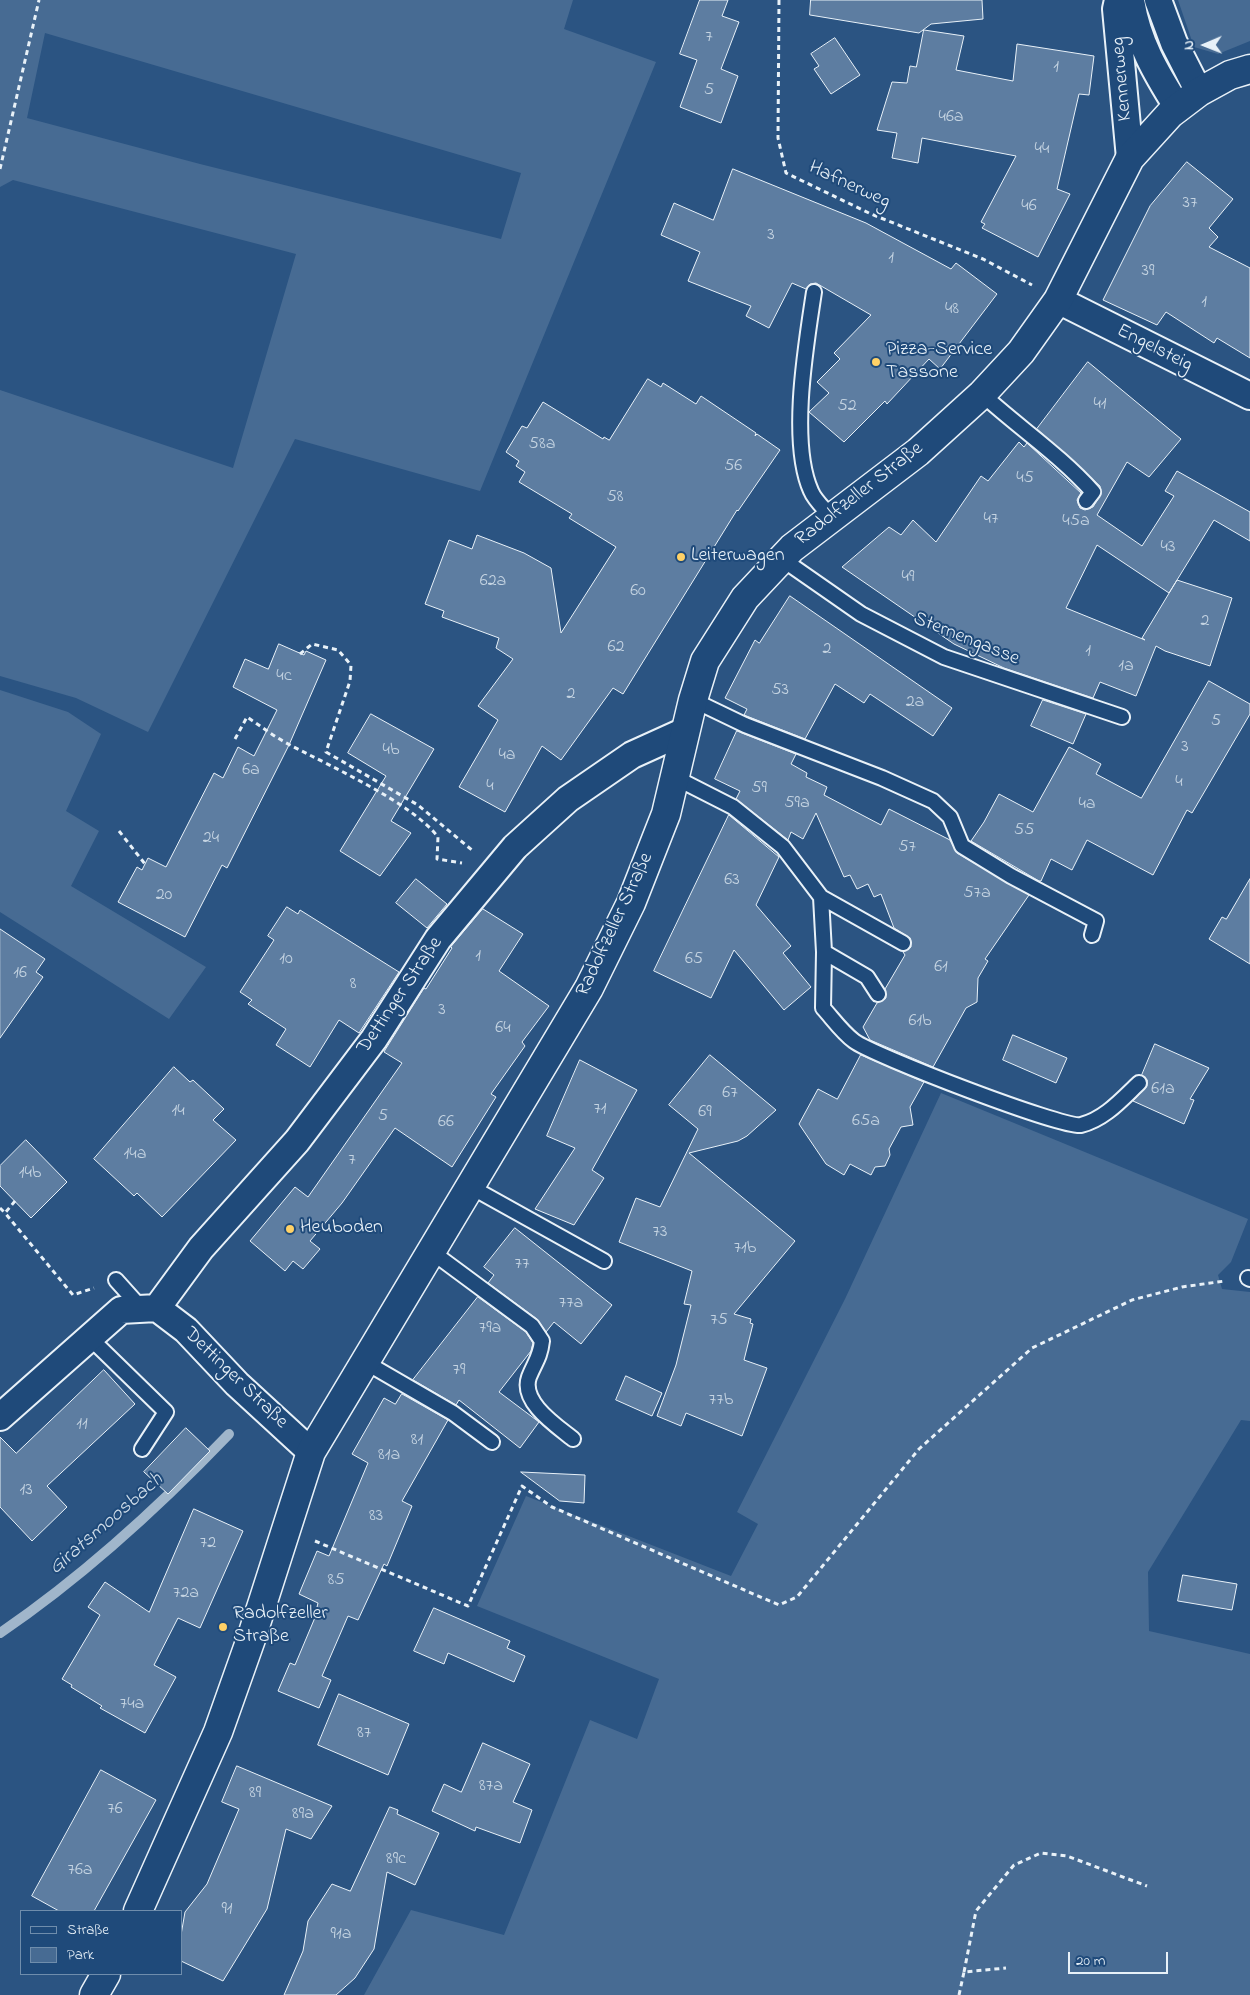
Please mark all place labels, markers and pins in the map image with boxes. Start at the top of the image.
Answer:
place label: Pizza-Service Tassone [886,339,992,386]
marker: Pizza-Service Tassone [870,356,882,368]
place label: Leiterwagen [691,545,785,569]
marker: Leiterwagen [675,551,687,563]
place label: Heuboden [300,1217,383,1241]
marker: Heuboden [284,1223,296,1235]
place label: Radolfzeller Straße [233,1603,328,1650]
marker: Radolfzeller Straße [217,1621,229,1633]

